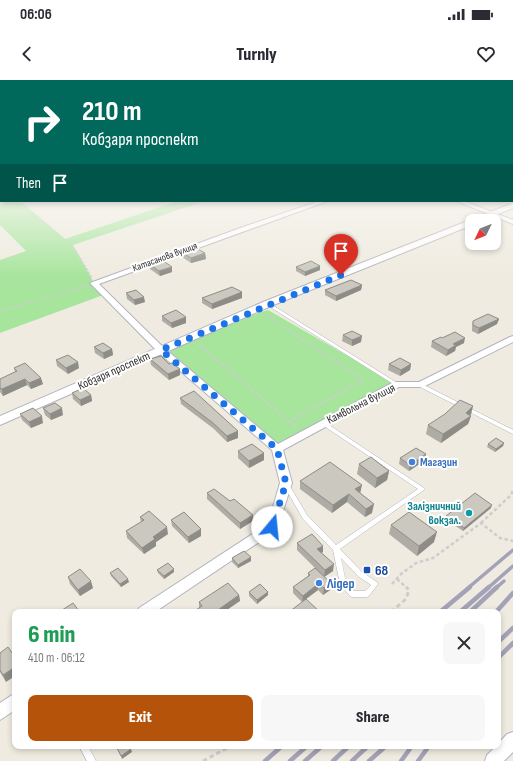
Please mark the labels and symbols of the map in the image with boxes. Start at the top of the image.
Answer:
north arrow [465,214,501,250]
pin [324,234,358,275]
street label: Катасанова вулиця [131,240,199,274]
street label: Кобзаря проспект [75,348,153,394]
street label: Камвольна вулиця [324,380,398,428]
place label: Магазин [420,455,457,470]
marker: Магазин [407,457,417,467]
place label: Залізничний вокзал. [407,499,461,528]
position arrow [251,506,293,548]
marker: Залізничний вокзал. [464,508,474,518]
place label: 68 [375,562,389,579]
marker: 68 [362,565,372,575]
place label: Лідер [326,575,355,592]
marker: Лідер [314,578,324,588]

